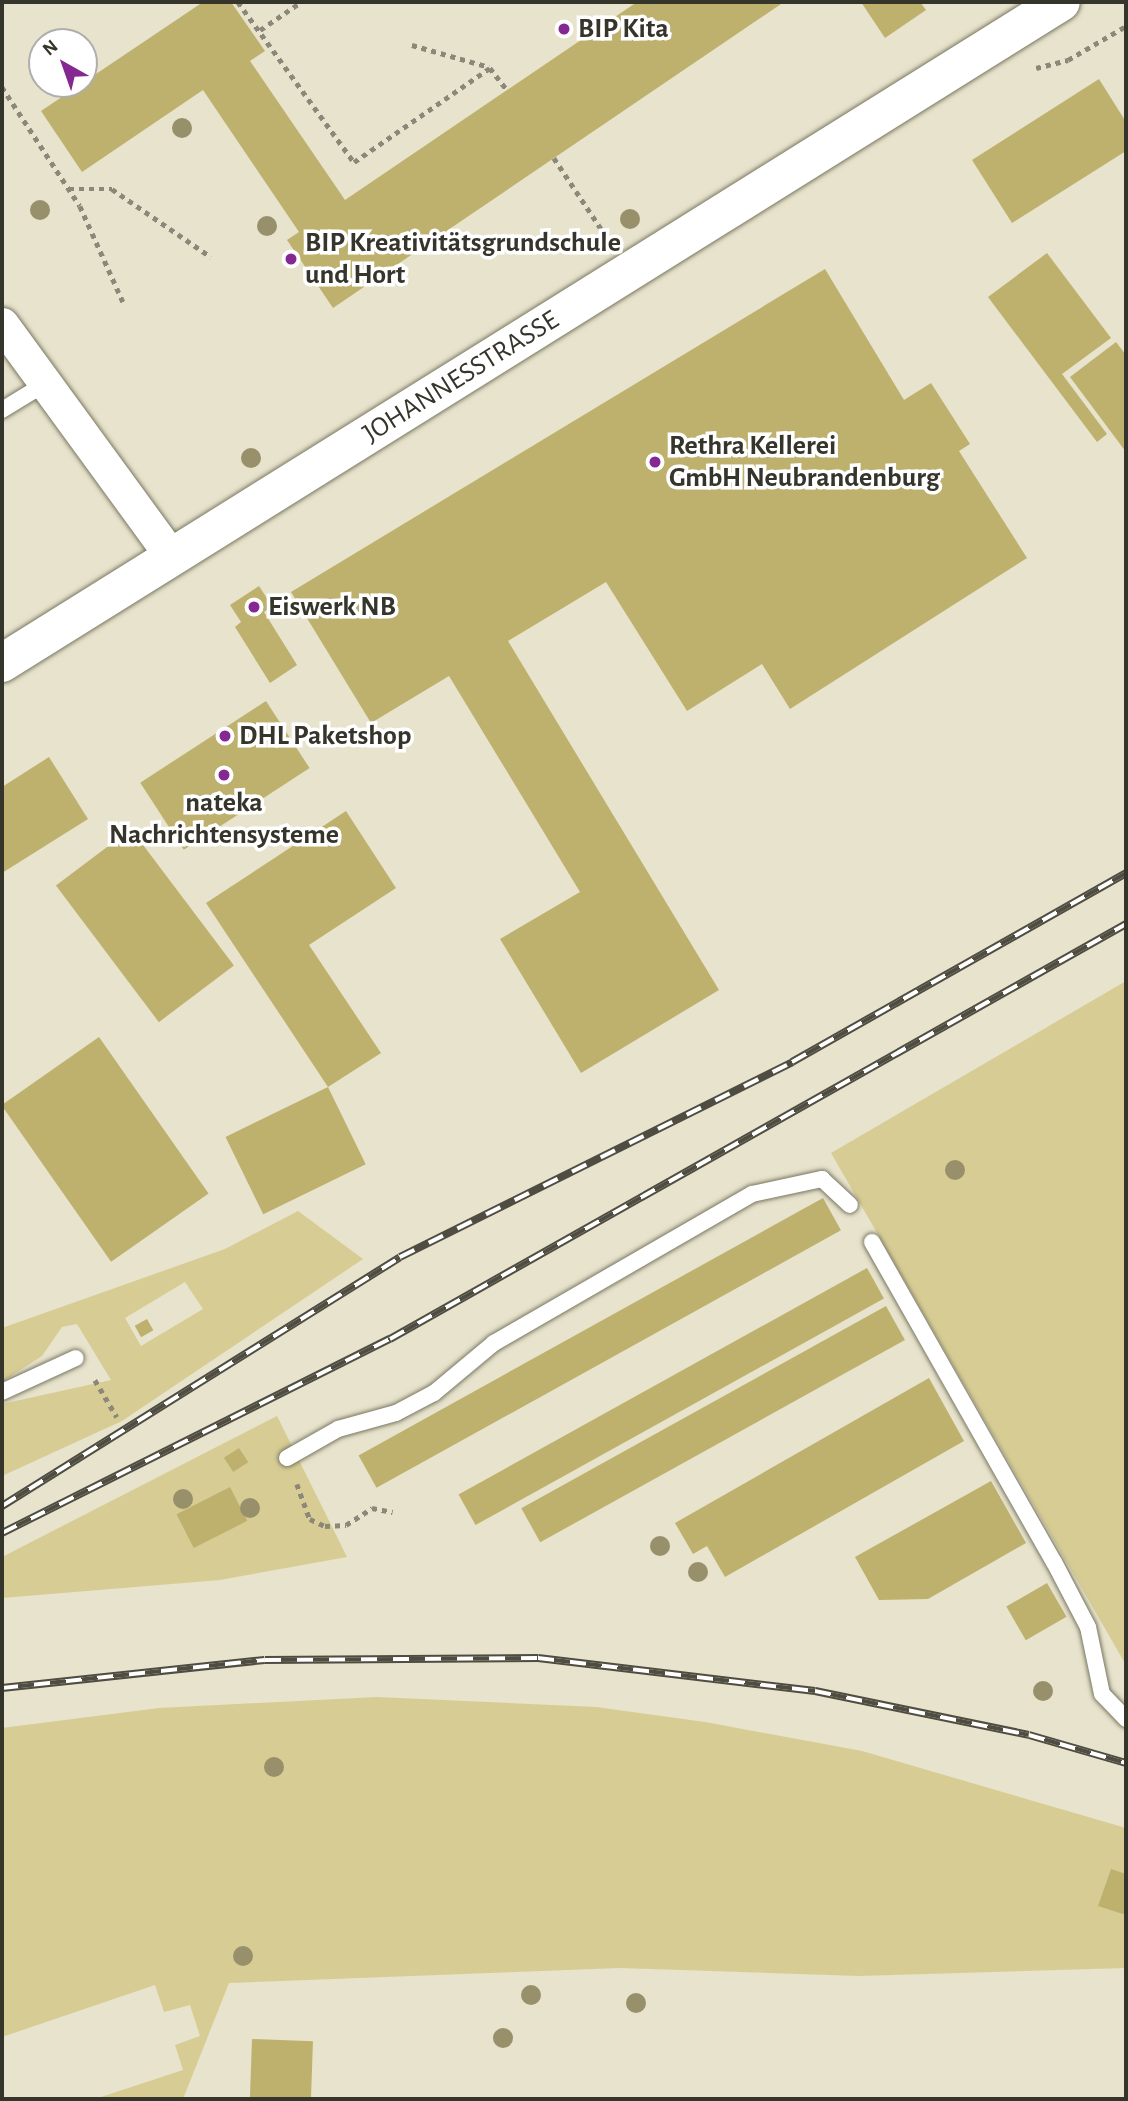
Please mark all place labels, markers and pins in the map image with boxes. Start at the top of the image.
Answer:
place label: BIP Kita [578,12,669,46]
marker: BIP Kita [556,21,572,37]
place label: BIP Kreativitätsgrundschule und Hort [305,226,621,292]
marker: BIP Kreativitätsgrundschule und Hort [283,251,299,267]
place label: Rethra Kellerei GmbH Neubrandenburg [669,429,940,495]
marker: Rethra Kellerei GmbH Neubrandenburg [647,454,663,470]
place label: Eiswerk NB [268,590,396,624]
marker: Eiswerk NB [246,599,262,615]
place label: DHL Paketshop [239,719,411,753]
marker: DHL Paketshop [217,728,233,744]
marker: nateka Nachrichtensysteme [216,767,232,783]
place label: nateka Nachrichtensysteme [109,786,339,852]

